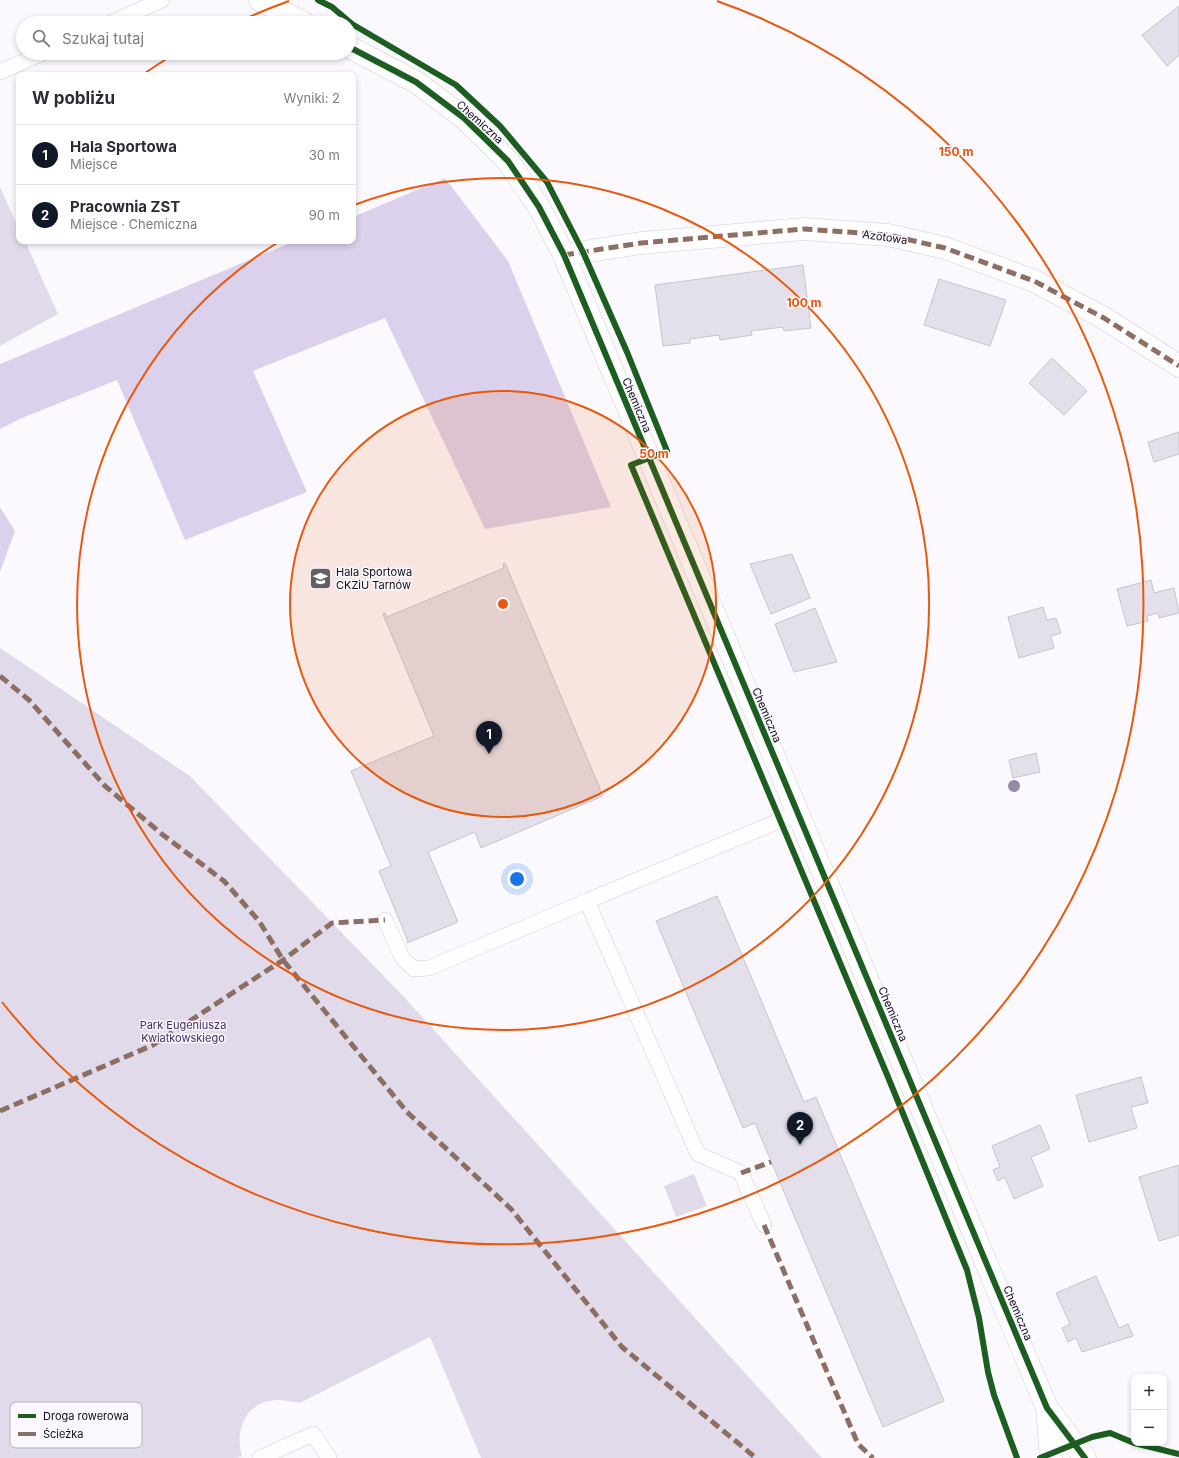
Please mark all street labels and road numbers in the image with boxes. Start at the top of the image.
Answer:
street label: Chemiczna [454,97,506,147]
street label: Azotowa [862,227,908,247]
street label: Chemiczna [619,376,655,434]
street label: Chemiczna [749,686,785,744]
street label: Chemiczna [875,985,911,1043]
street label: Chemiczna [1000,1284,1036,1342]

